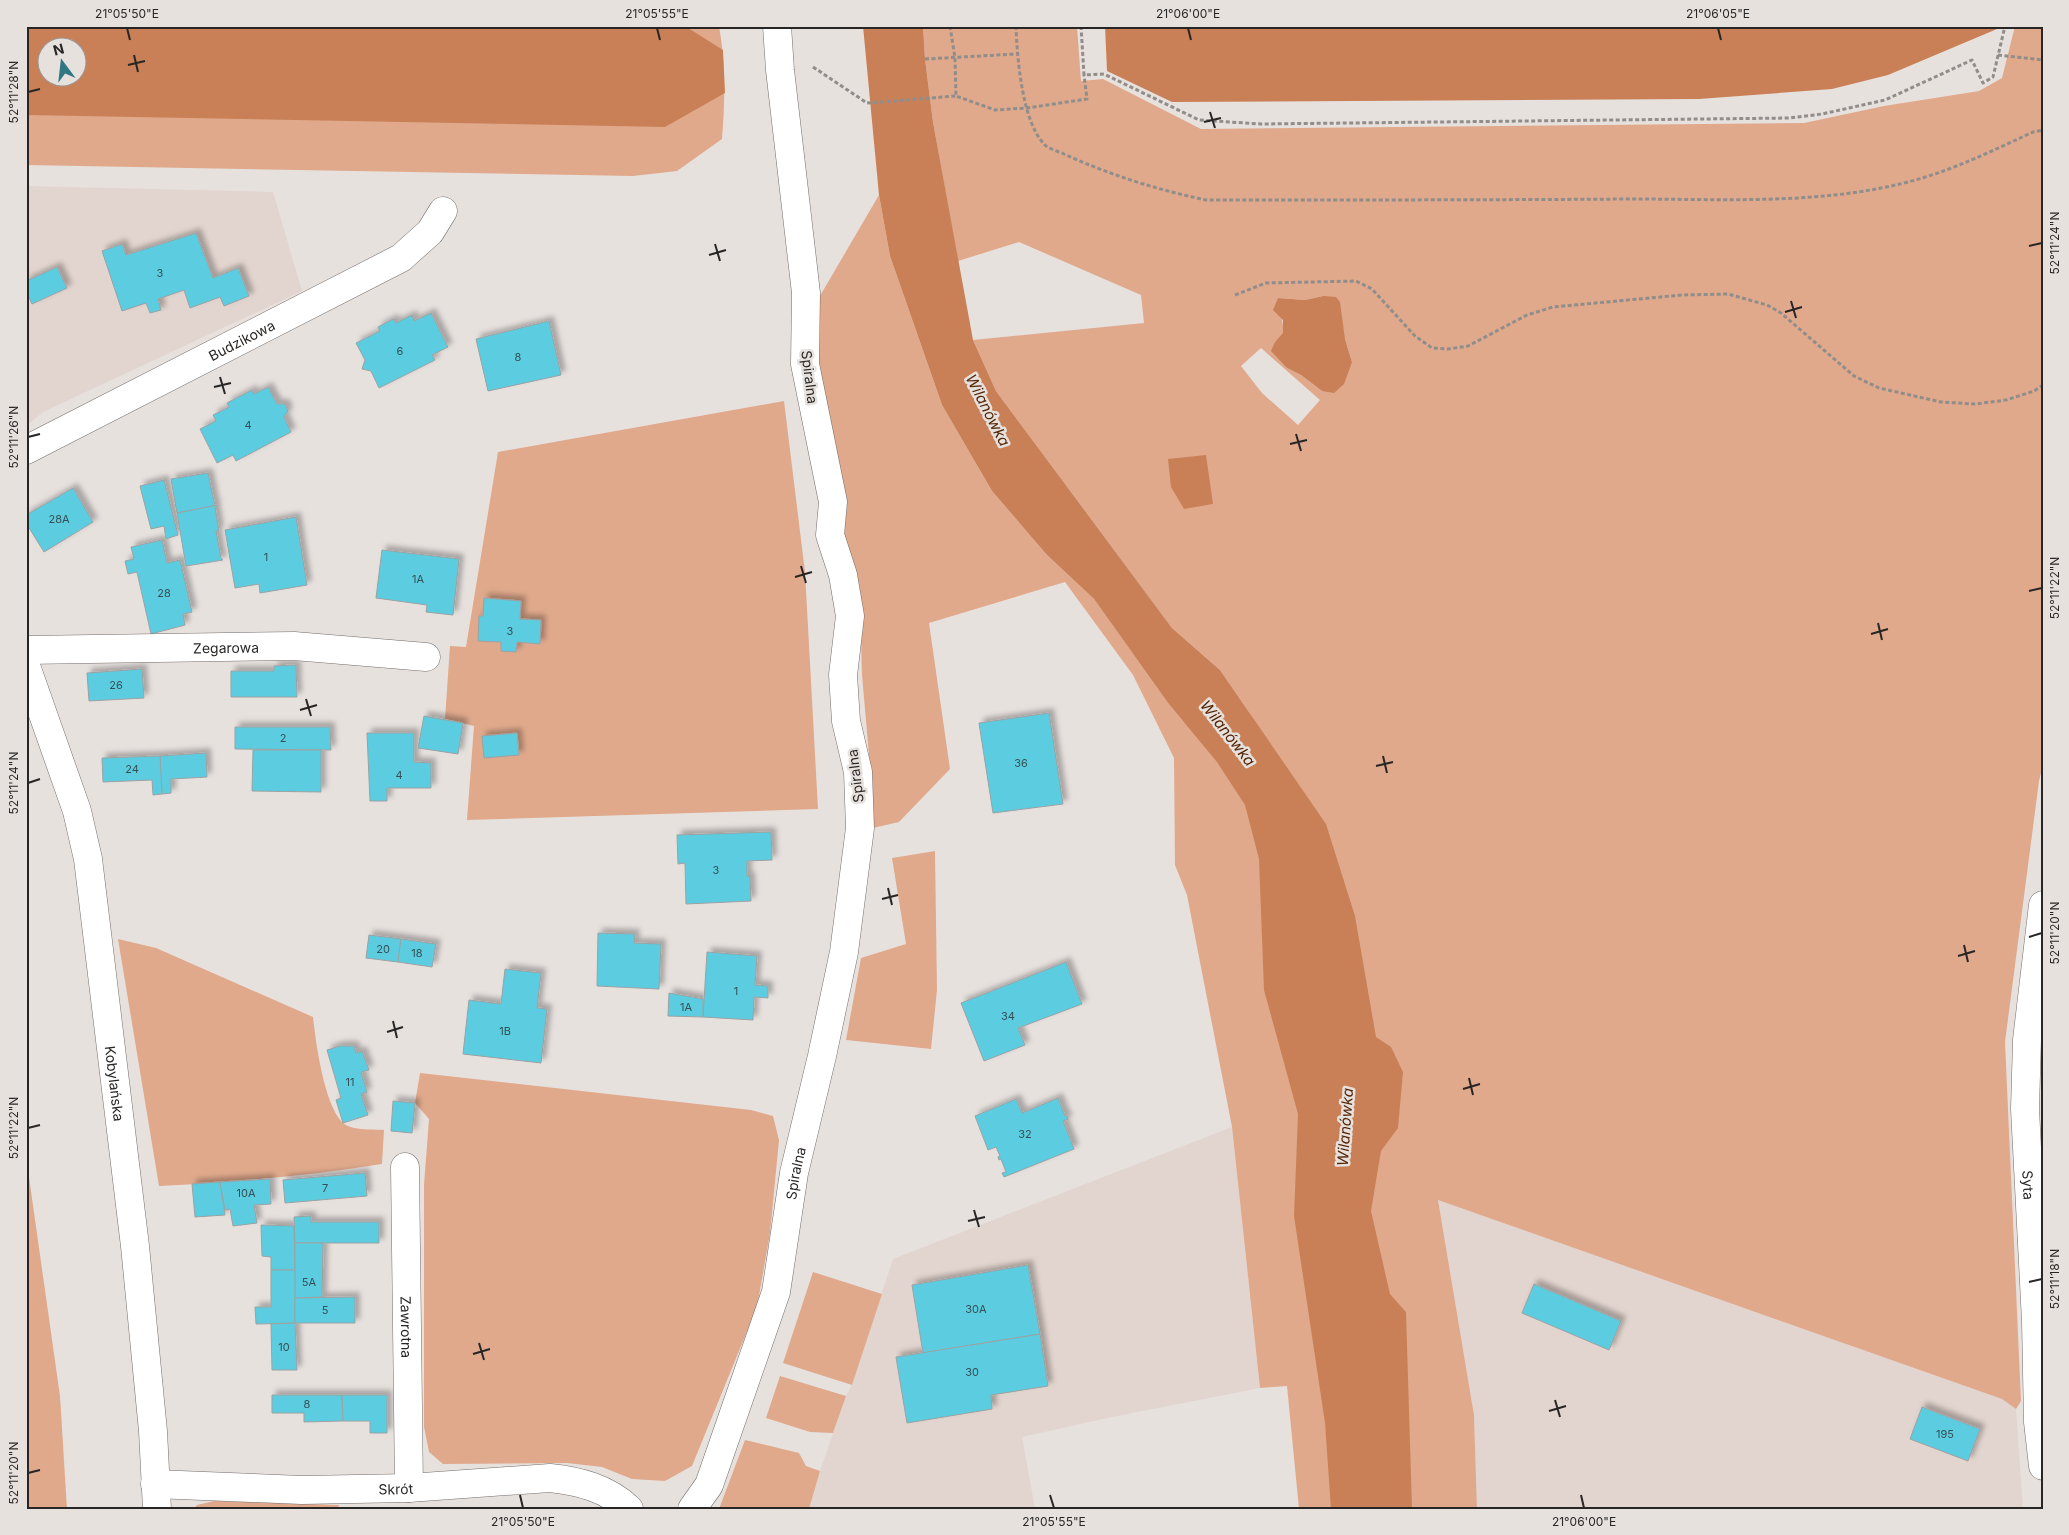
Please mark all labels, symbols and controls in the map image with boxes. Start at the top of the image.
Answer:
text: 21°05'50"E [95,6,159,21]
text: 21°05'55"E [625,6,689,21]
text: 21°06'00"E [1156,6,1220,21]
text: 21°06'05"E [1686,6,1750,21]
north arrow [38,38,88,88]
text: N [51,39,66,59]
text: 52°11'28"N [6,61,21,123]
text: 52°11'24"N [2047,212,2062,274]
house number: 3 [157,266,164,280]
street label: Budzikowa [205,316,277,364]
house number: 6 [397,344,404,358]
street label: Spiralna [798,349,822,405]
house number: 8 [515,350,522,364]
water label: Wilanówka [962,371,1014,449]
text: 52°11'26"N [6,406,21,468]
house number: 4 [244,418,252,432]
house number: 28A [48,512,70,526]
house number: 1 [264,550,268,564]
text: 52°11'22"N [2047,557,2062,619]
house number: 1A [412,572,424,586]
house number: 28 [157,586,171,600]
house number: 3 [507,624,514,638]
street label: Zegarowa [193,638,259,656]
house number: 26 [109,678,123,692]
water label: Wilanówka [1196,696,1260,770]
house number: 2 [280,731,286,745]
street label: Spiralna [843,748,867,804]
text: 52°11'24"N [6,752,21,814]
house number: 36 [1014,756,1028,770]
house number: 24 [125,762,139,776]
house number: 4 [395,768,403,782]
house number: 3 [713,863,720,877]
text: 52°11'20"N [2047,902,2062,964]
house number: 20 [376,942,390,956]
house number: 18 [411,946,423,960]
house number: 1 [734,984,738,998]
house number: 1A [680,1000,692,1014]
house number: 34 [1001,1009,1015,1023]
house number: 1B [499,1024,511,1038]
street label: Kobylańska [102,1045,128,1122]
house number: 11 [346,1075,354,1089]
water label: Wilanówka [1333,1087,1357,1167]
text: 52°11'22"N [6,1097,21,1159]
house number: 32 [1018,1127,1032,1141]
street label: Spiralna [782,1145,808,1201]
street label: Syta [2020,1170,2038,1200]
house number: 7 [322,1181,328,1195]
house number: 10A [236,1186,256,1200]
text: 52°11'18"N [2047,1249,2062,1309]
house number: 5A [302,1275,317,1289]
street label: Zawrotna [398,1296,416,1358]
house number: 30A [965,1302,987,1316]
house number: 5 [322,1303,329,1317]
house number: 10 [278,1340,290,1354]
house number: 30 [965,1365,979,1379]
house number: 8 [304,1397,311,1411]
house number: 195 [1936,1427,1954,1441]
text: 52°11'20"N [6,1442,21,1504]
street label: Skrót [378,1479,414,1497]
text: 21°05'50"E [491,1514,555,1529]
text: 21°05'55"E [1022,1514,1086,1529]
text: 21°06'00"E [1552,1514,1616,1529]

